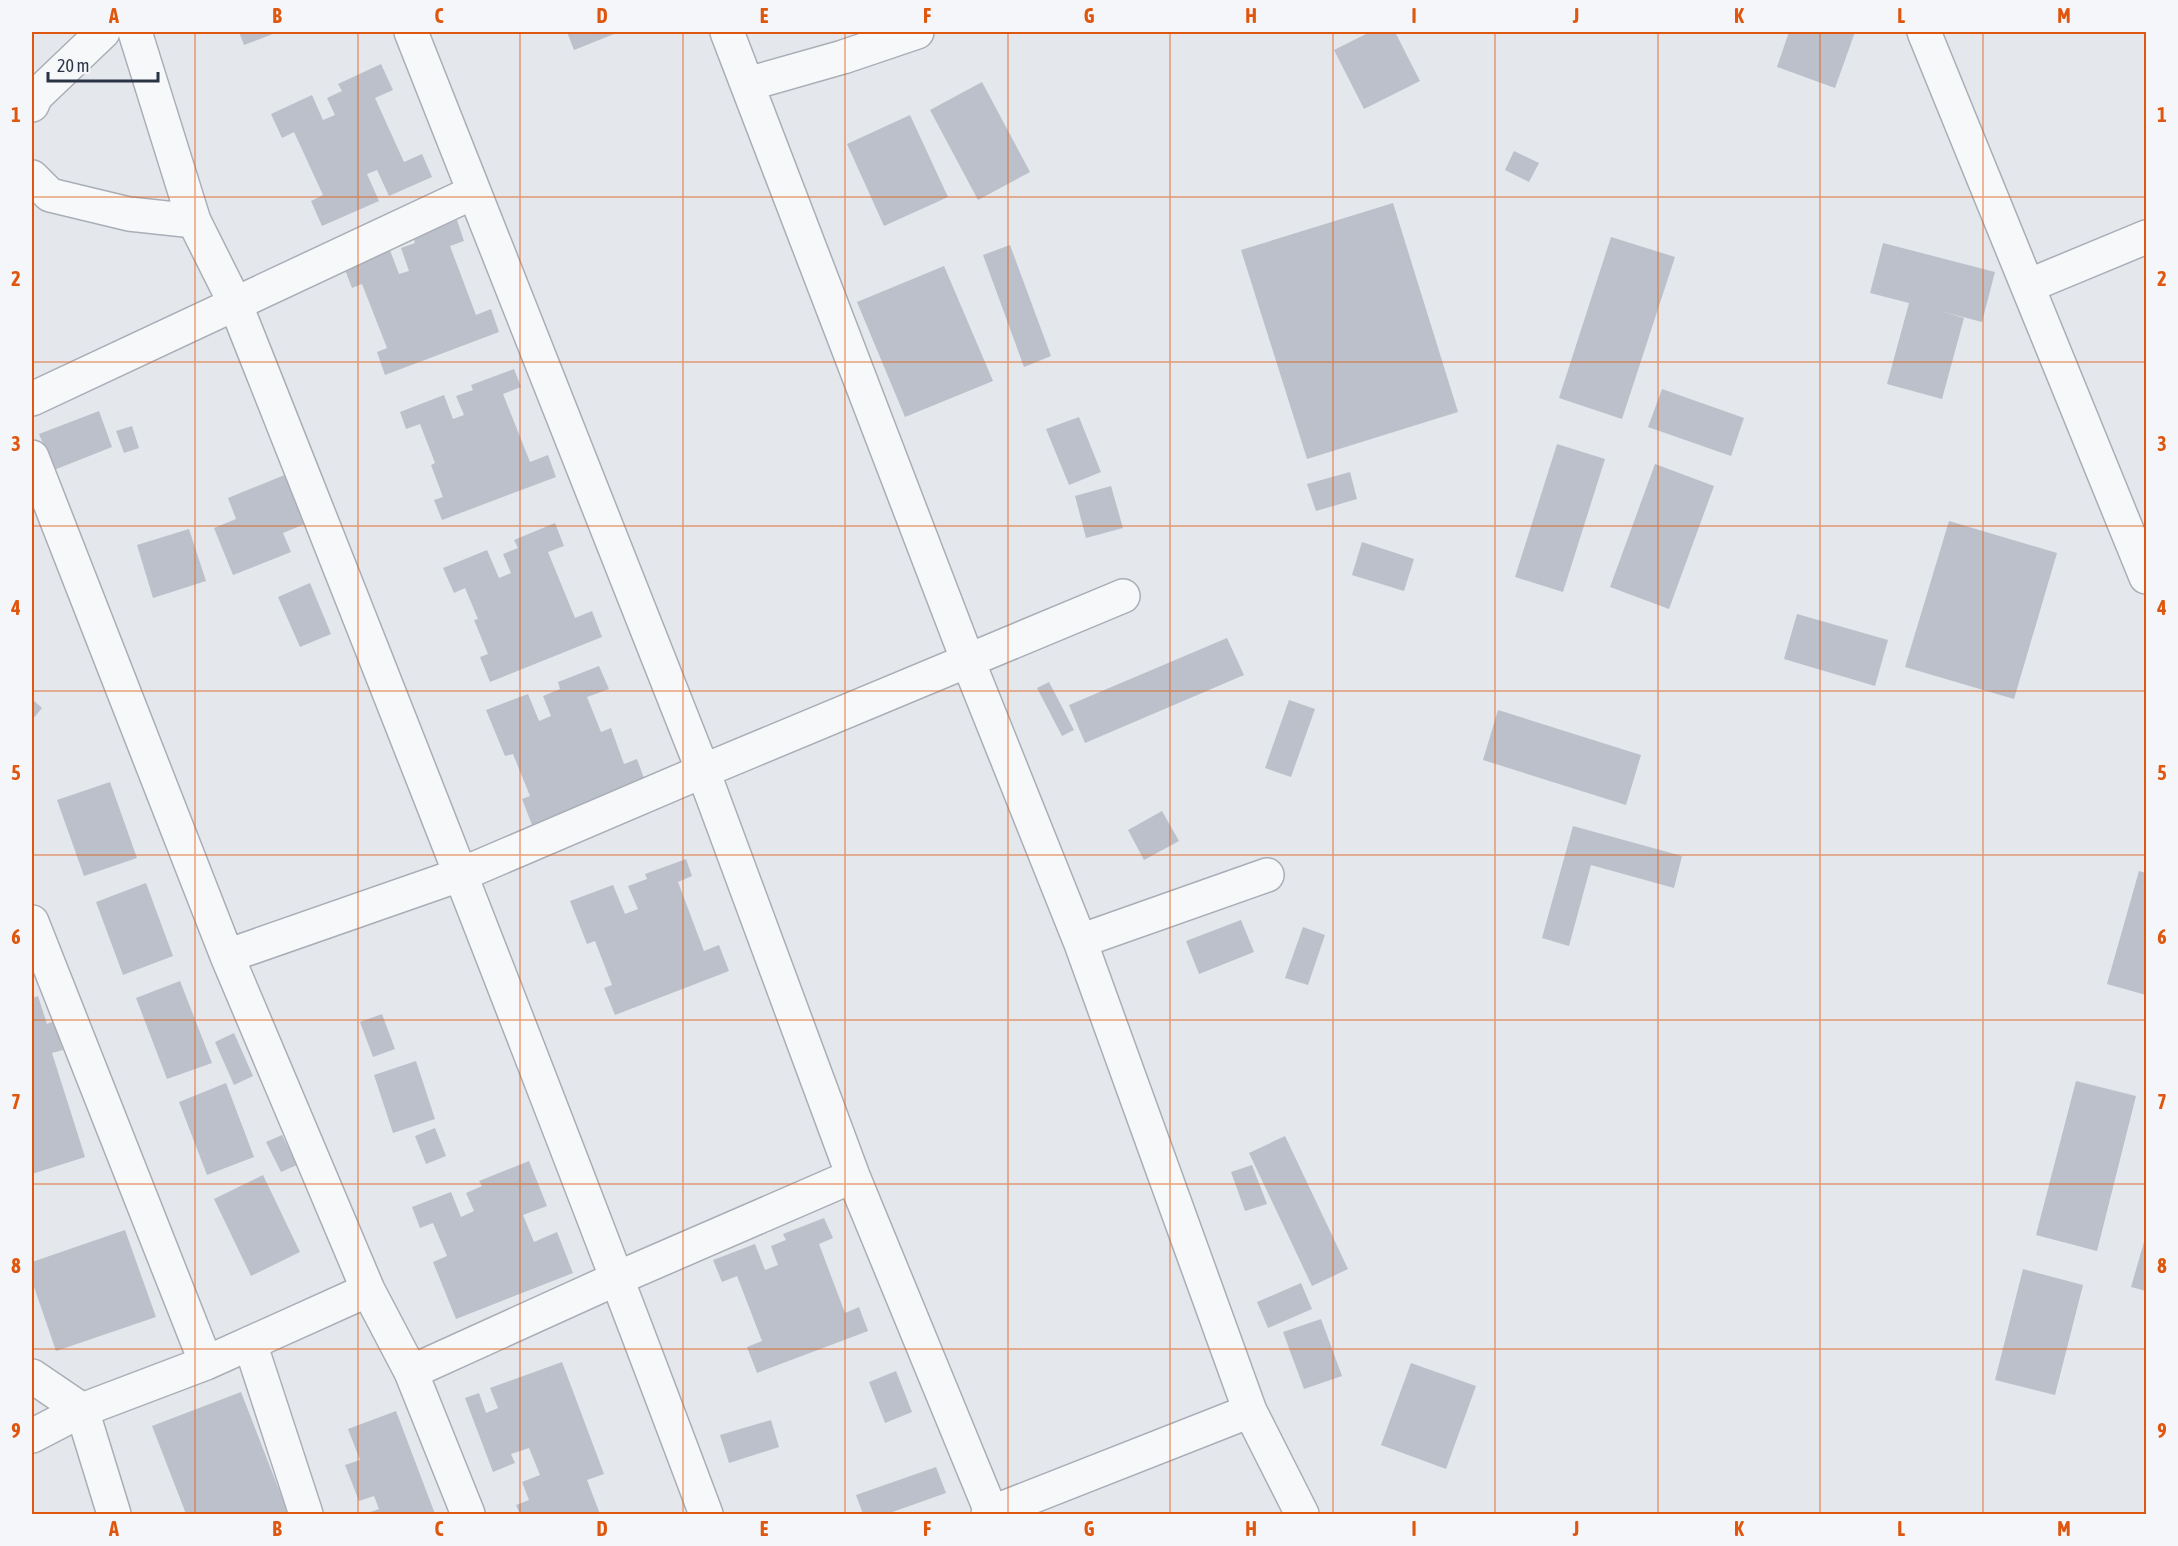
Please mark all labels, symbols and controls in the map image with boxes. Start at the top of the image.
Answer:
text: A [108,4,119,27]
text: B [272,4,282,27]
text: C [435,4,444,27]
text: D [596,4,608,27]
text: E [760,4,769,27]
text: F [923,4,931,27]
text: G [1084,4,1095,27]
text: H [1245,4,1257,27]
text: I [1411,4,1417,27]
text: J [1572,4,1579,27]
text: K [1734,4,1744,27]
text: L [1897,4,1905,27]
text: M [2057,4,2071,27]
scale bar [48,45,158,83]
text: 20 m [57,55,89,76]
text: 1 [11,103,21,126]
text: 1 [2157,103,2167,126]
text: 2 [11,267,21,290]
text: 2 [2157,267,2167,290]
text: 3 [11,432,21,455]
text: 3 [2157,432,2167,455]
text: 4 [10,596,21,619]
text: 4 [2156,596,2167,619]
text: 5 [11,761,21,784]
text: 5 [2157,761,2167,784]
text: 6 [11,925,21,948]
text: 6 [2157,925,2167,948]
text: 7 [11,1090,21,1113]
text: 7 [2157,1090,2167,1113]
text: 8 [11,1254,21,1277]
text: 8 [2157,1254,2167,1277]
text: 9 [11,1419,21,1442]
text: 9 [2157,1419,2167,1442]
text: A [108,1517,119,1540]
text: B [272,1517,282,1540]
text: C [435,1517,444,1540]
text: D [596,1517,608,1540]
text: E [760,1517,769,1540]
text: F [923,1517,931,1540]
text: G [1084,1517,1095,1540]
text: H [1245,1517,1257,1540]
text: I [1411,1517,1417,1540]
text: J [1572,1517,1579,1540]
text: K [1734,1517,1744,1540]
text: L [1897,1517,1905,1540]
text: M [2057,1517,2071,1540]

